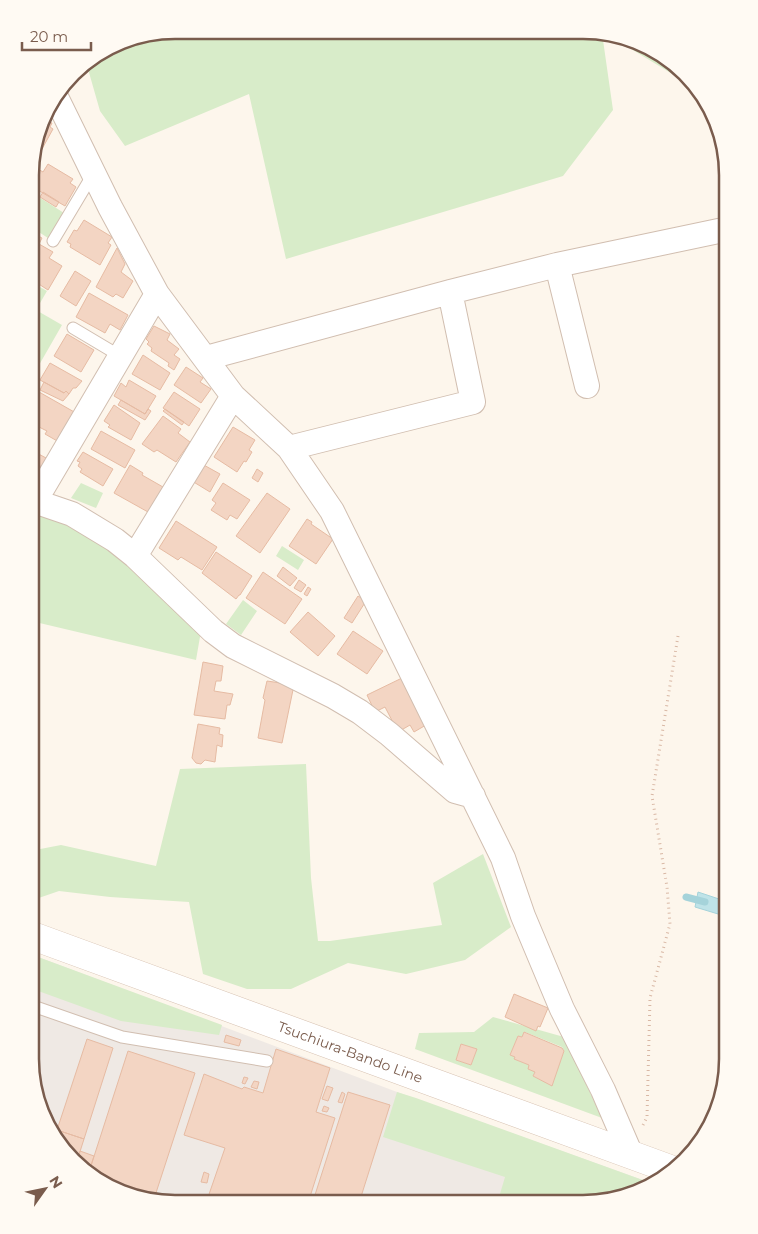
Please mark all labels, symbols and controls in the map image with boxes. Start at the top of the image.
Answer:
scale bar [22,20,91,52]
text: 20 m [30,27,68,46]
street label: Tsuchiura-Bando Line [275,1017,425,1087]
north arrow [20,1164,70,1214]
text: N [45,1172,67,1192]

